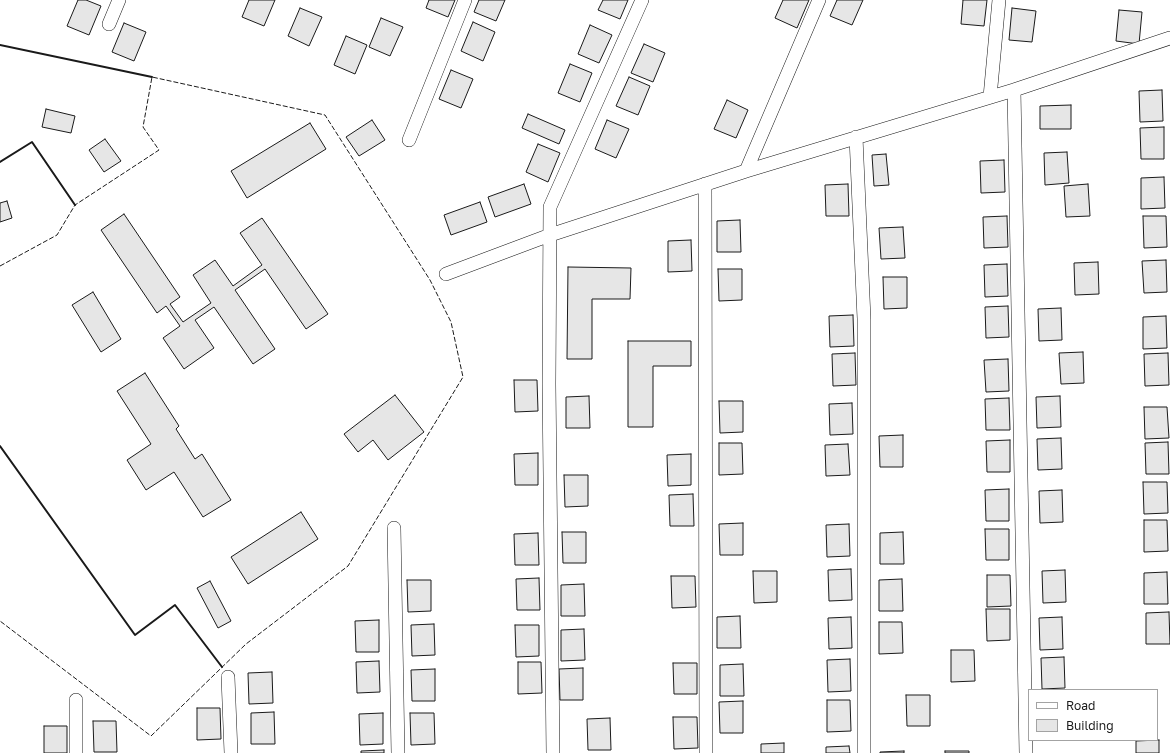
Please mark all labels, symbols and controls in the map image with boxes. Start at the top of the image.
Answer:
legend [1028,689,1158,741]
text: Road [1066,698,1095,713]
text: Building [1066,718,1114,733]

